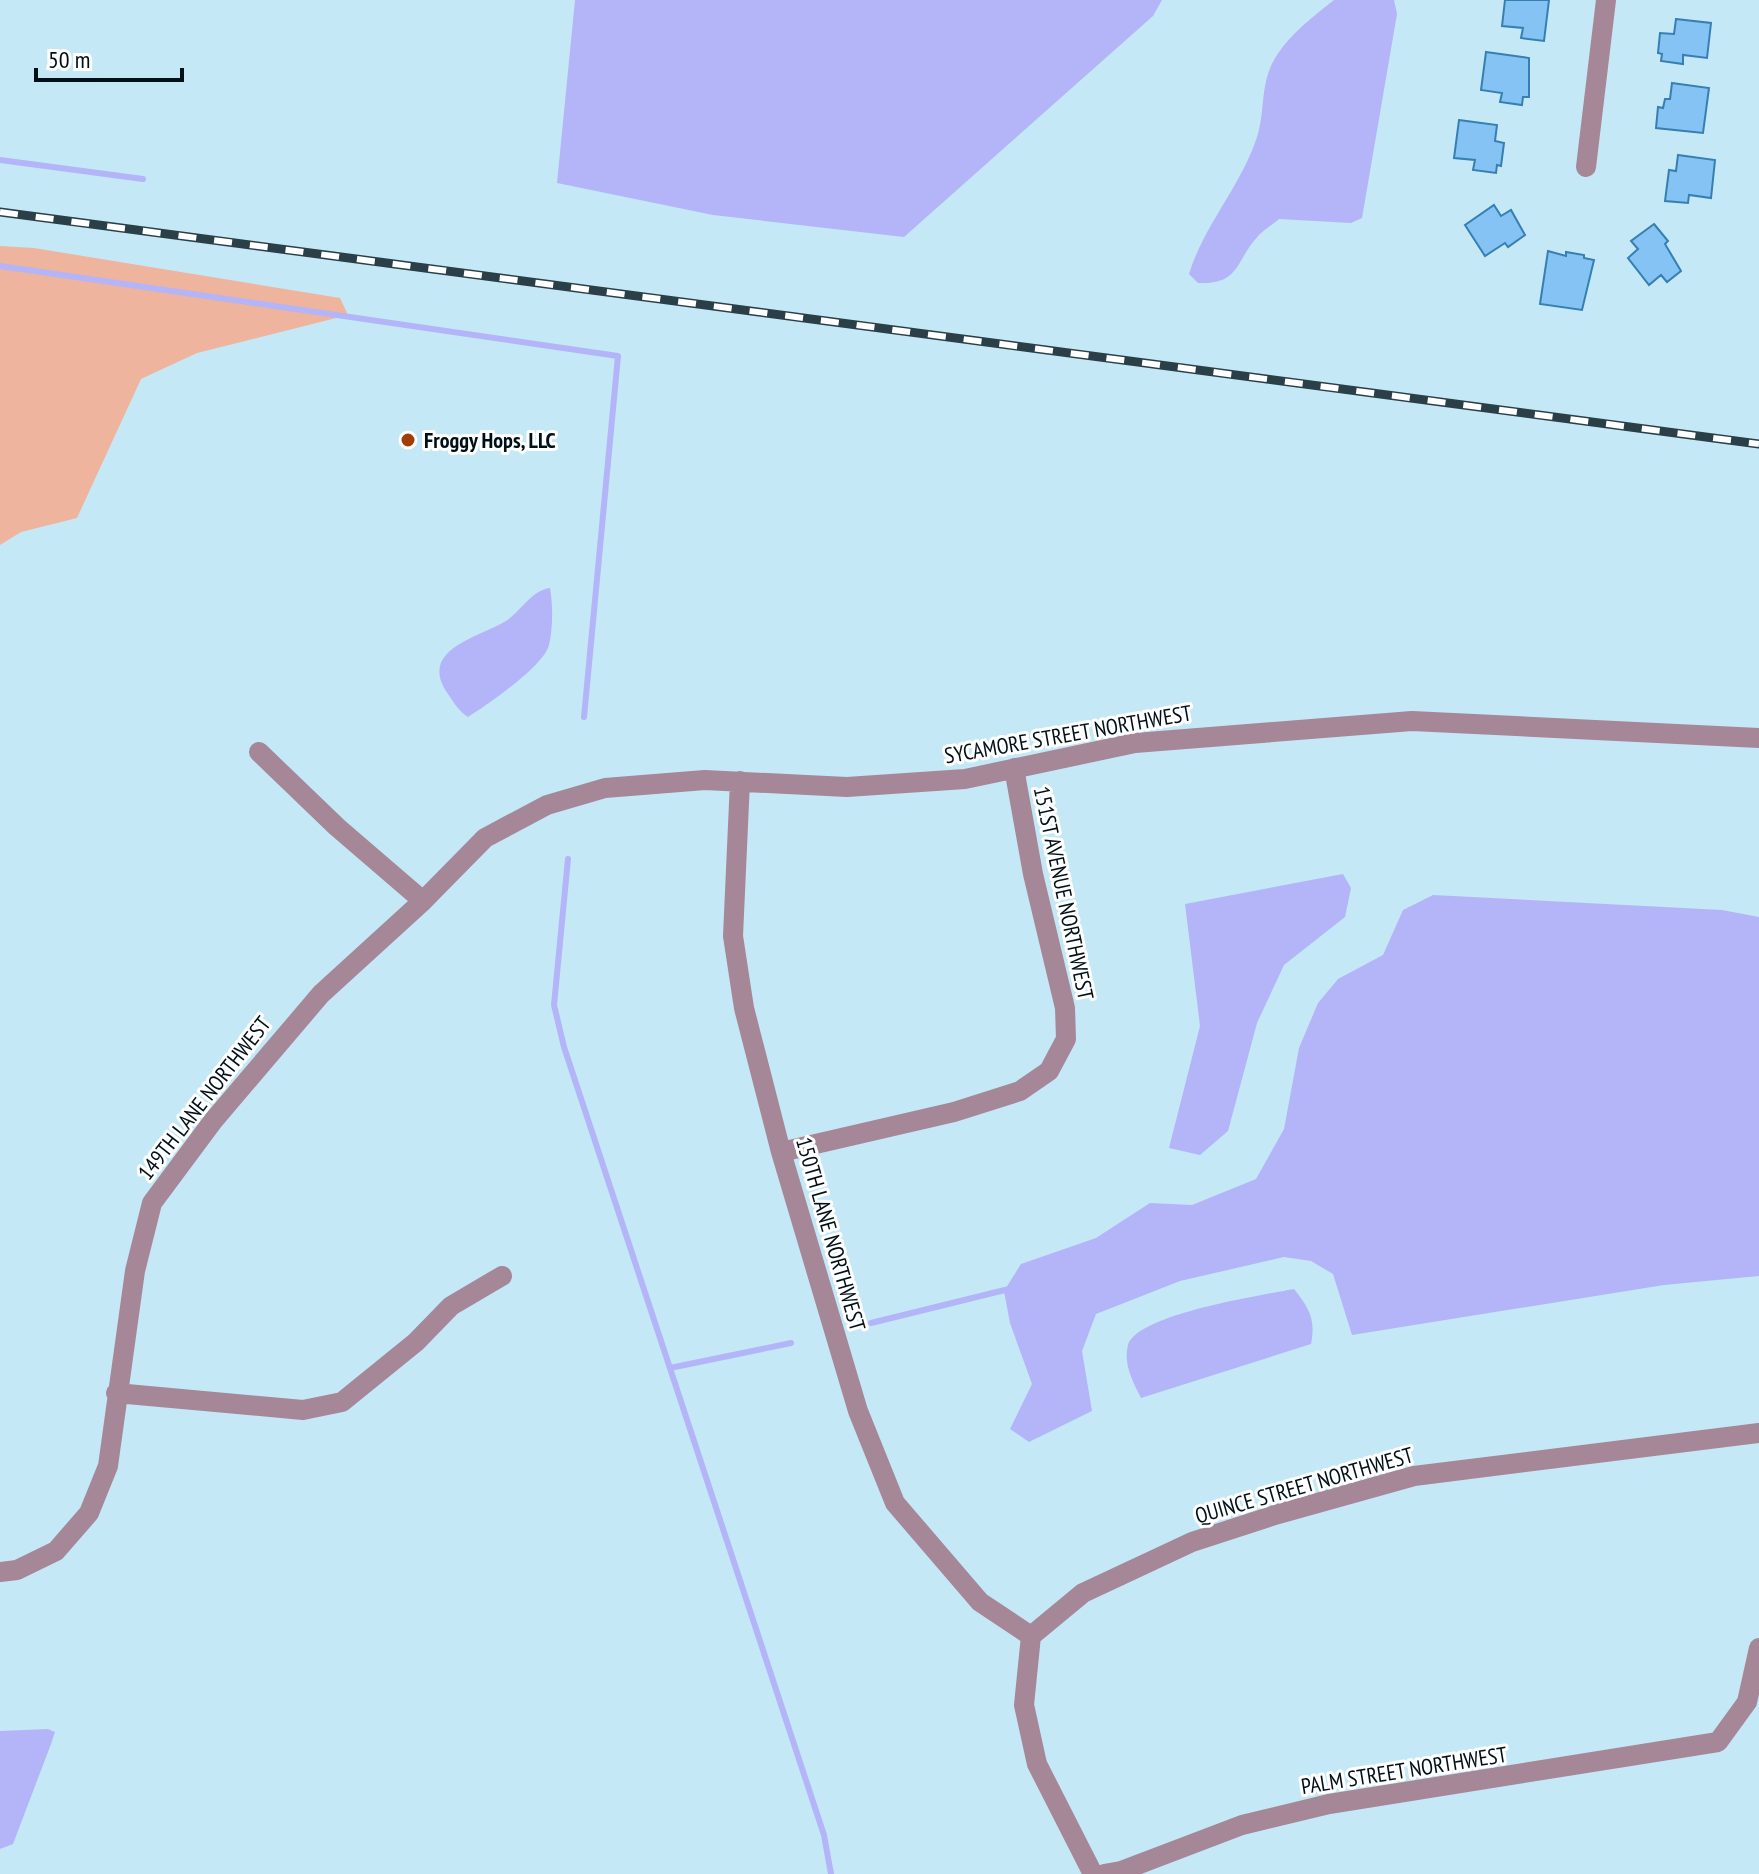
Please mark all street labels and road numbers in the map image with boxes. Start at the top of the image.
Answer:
street label: SYCAMORE STREET NORTHWEST [942,698,1194,770]
street label: 151ST AVENUE NORTHWEST [1028,784,1100,1002]
street label: 149TH LANE NORTHWEST [131,1010,277,1185]
street label: 150TH LANE NORTHWEST [790,1134,872,1334]
street label: QUINCE STREET NORTHWEST [1192,1440,1416,1530]
street label: PALM STREET NORTHWEST [1299,1740,1509,1800]

